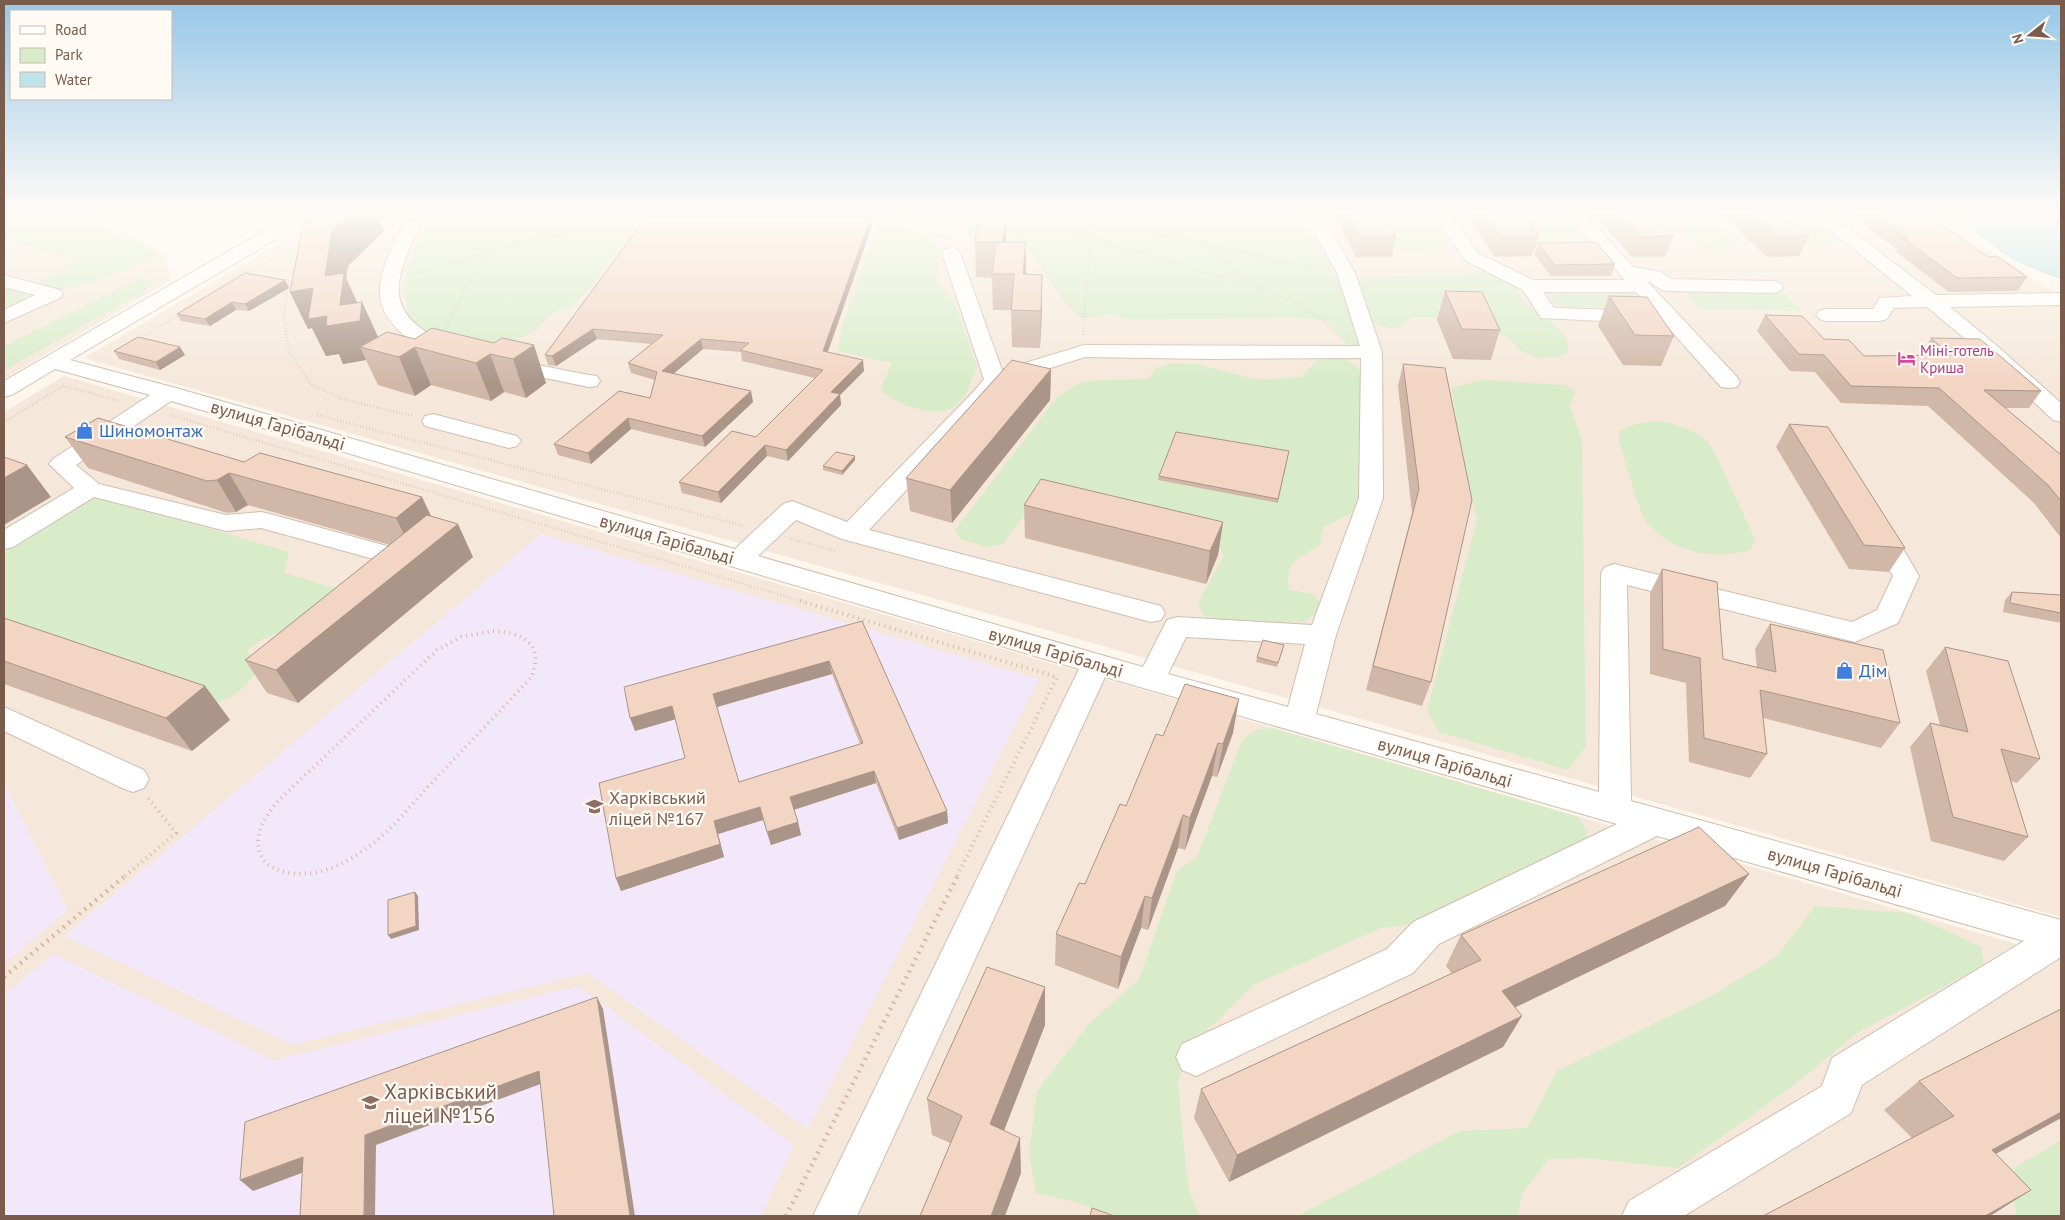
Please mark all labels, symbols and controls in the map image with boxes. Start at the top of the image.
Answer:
legend [10,10,172,100]
north arrow [2005,10,2055,60]
text: Road [55,20,87,39]
text: N [2008,32,2028,46]
text: Park [55,45,83,64]
text: Water [55,70,92,89]
place label: Міні-готель Криша [1920,341,1994,377]
hotel icon: Міні-готель Криша [1896,349,1916,369]
street label: вулиця Гарібальді [208,395,348,455]
place label: Шиномонтаж [99,419,203,442]
shop icon: Шиномонтаж [75,420,95,440]
street label: вулиця Гарібальді [597,509,737,569]
street label: вулиця Гарібальді [986,622,1126,682]
place label: Дім [1859,659,1887,682]
shop icon: Дім [1835,660,1855,680]
street label: вулиця Гарібальді [1375,732,1515,792]
place label: Харківський ліцей №167 [608,786,706,830]
school or university icon: Харківський ліцей №167 [585,797,605,817]
street label: вулиця Гарібальді [1765,842,1905,902]
place label: Харківський ліцей №156 [383,1078,497,1129]
school or university icon: Харківський ліцей №156 [360,1093,380,1113]

